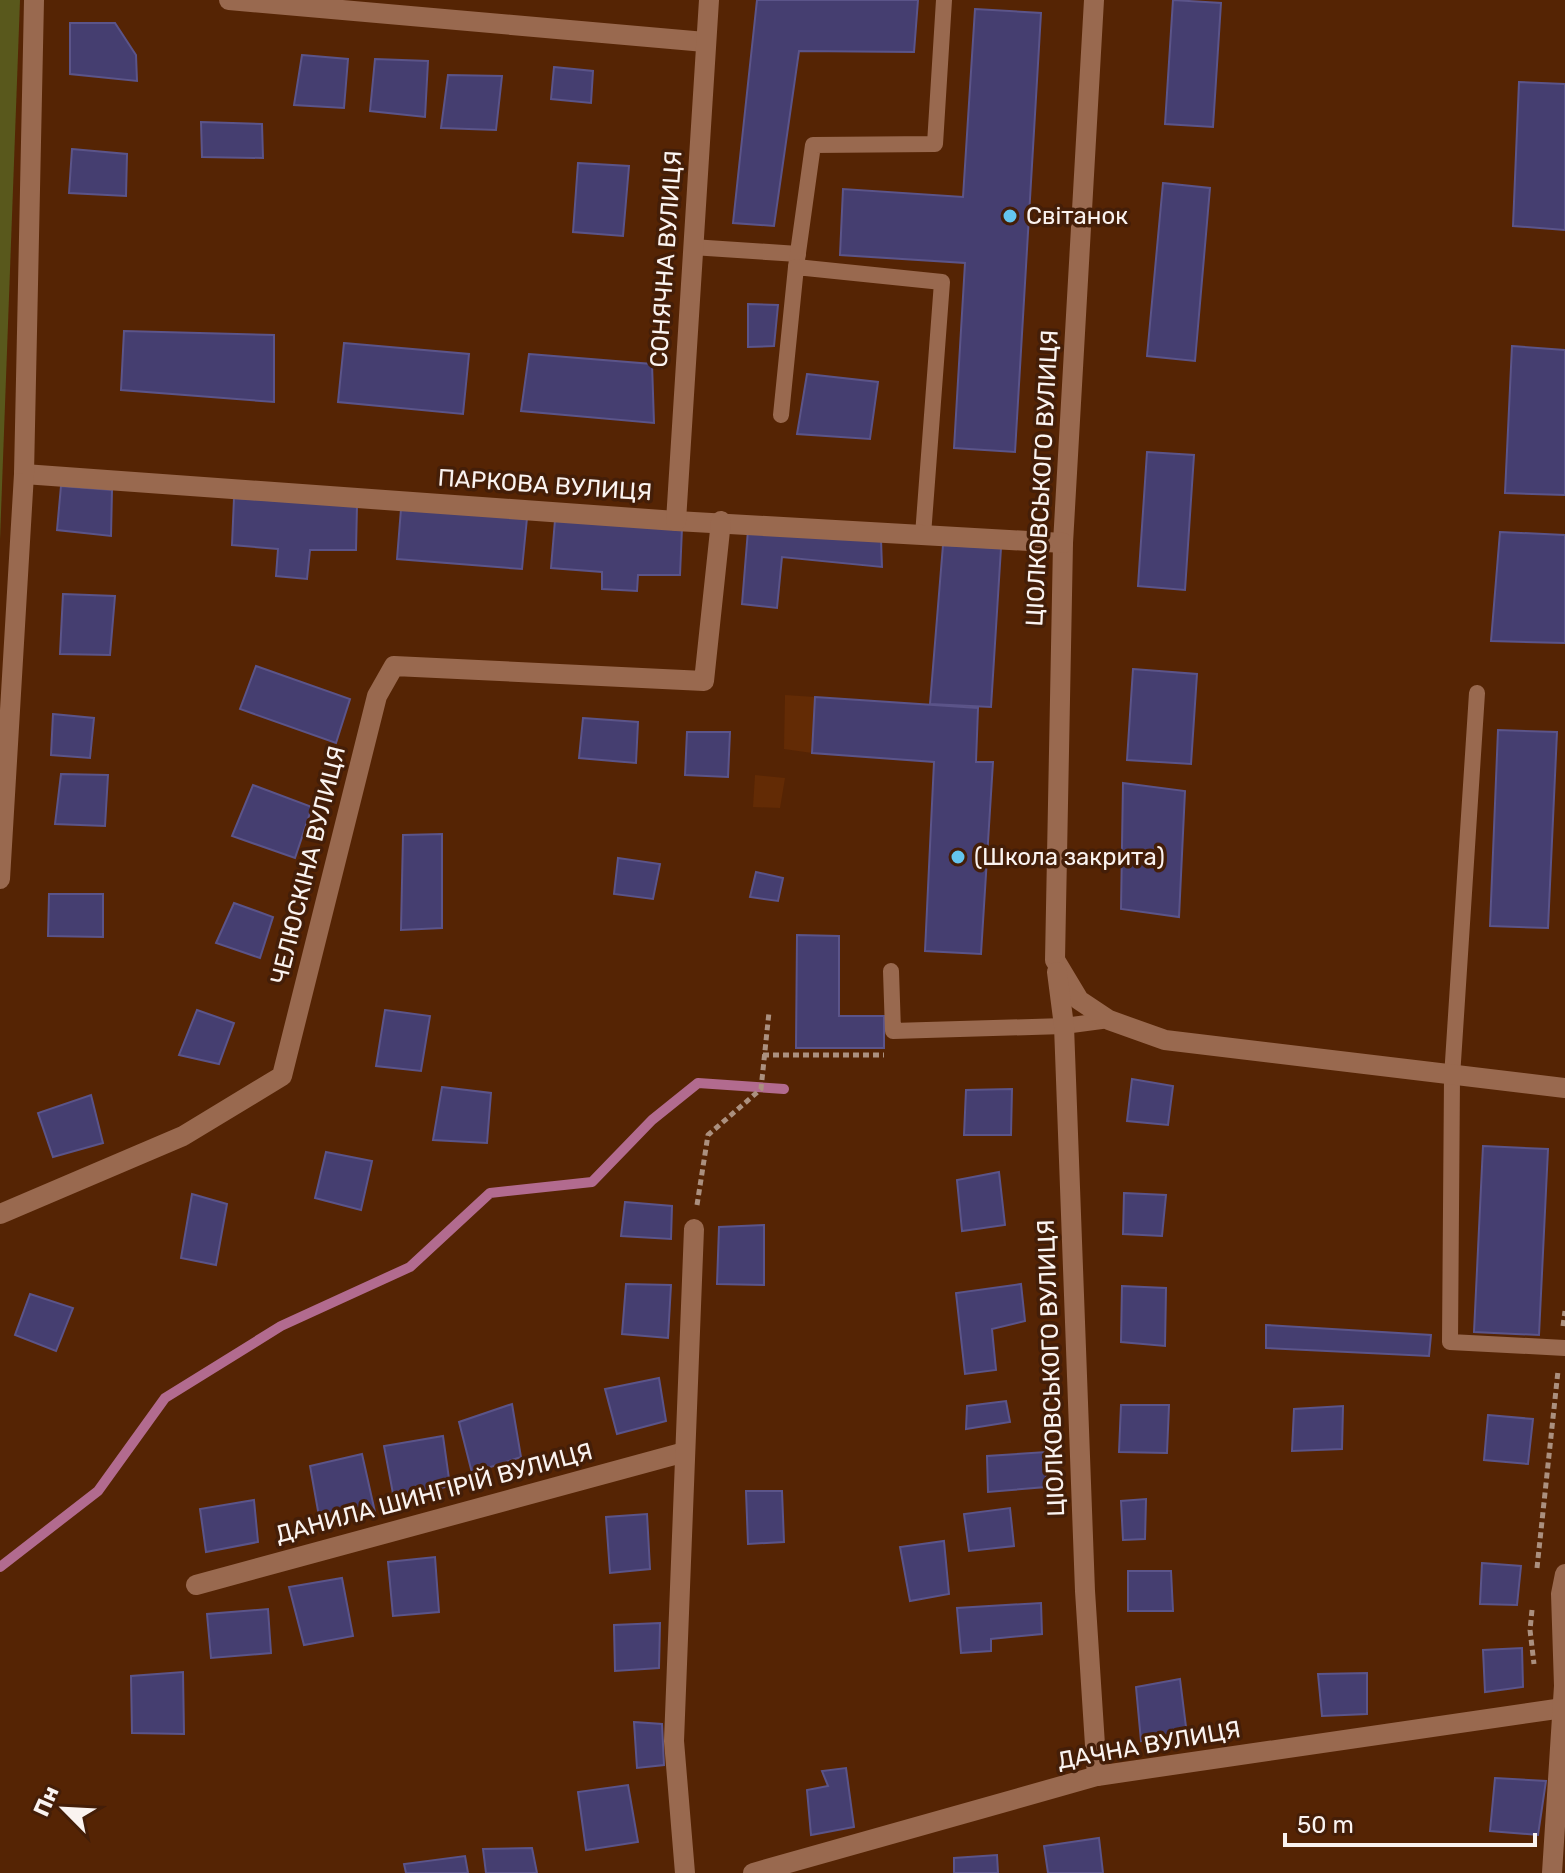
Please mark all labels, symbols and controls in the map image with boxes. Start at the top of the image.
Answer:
street label: СОНЯЧНА ВУЛИЦЯ [644,149,688,369]
place label: Світанок [1026,202,1128,230]
marker: Світанок [1001,207,1019,225]
street label: ЦІОЛКОВСЬКОГО ВУЛИЦЯ [1020,329,1064,627]
street label: ПАРКОВА ВУЛИЦЯ [437,464,653,506]
street label: ЧЕЛЮСКІНА ВУЛИЦЯ [265,743,351,987]
place label: (Школа закрита) [974,843,1165,871]
marker: (Школа закрита) [949,848,967,866]
street label: ЦІОЛКОВСЬКОГО ВУЛИЦЯ [1032,1219,1070,1517]
street label: ДАНИЛА ШИНГІРІЙ ВУЛИЦЯ [272,1437,596,1549]
street label: ДАЧНА ВУЛИЦЯ [1055,1715,1243,1775]
north arrow [24,1769,104,1849]
text: Пн [28,1782,65,1820]
scale bar [1285,1797,1535,1847]
text: 50 m [1297,1811,1354,1839]

